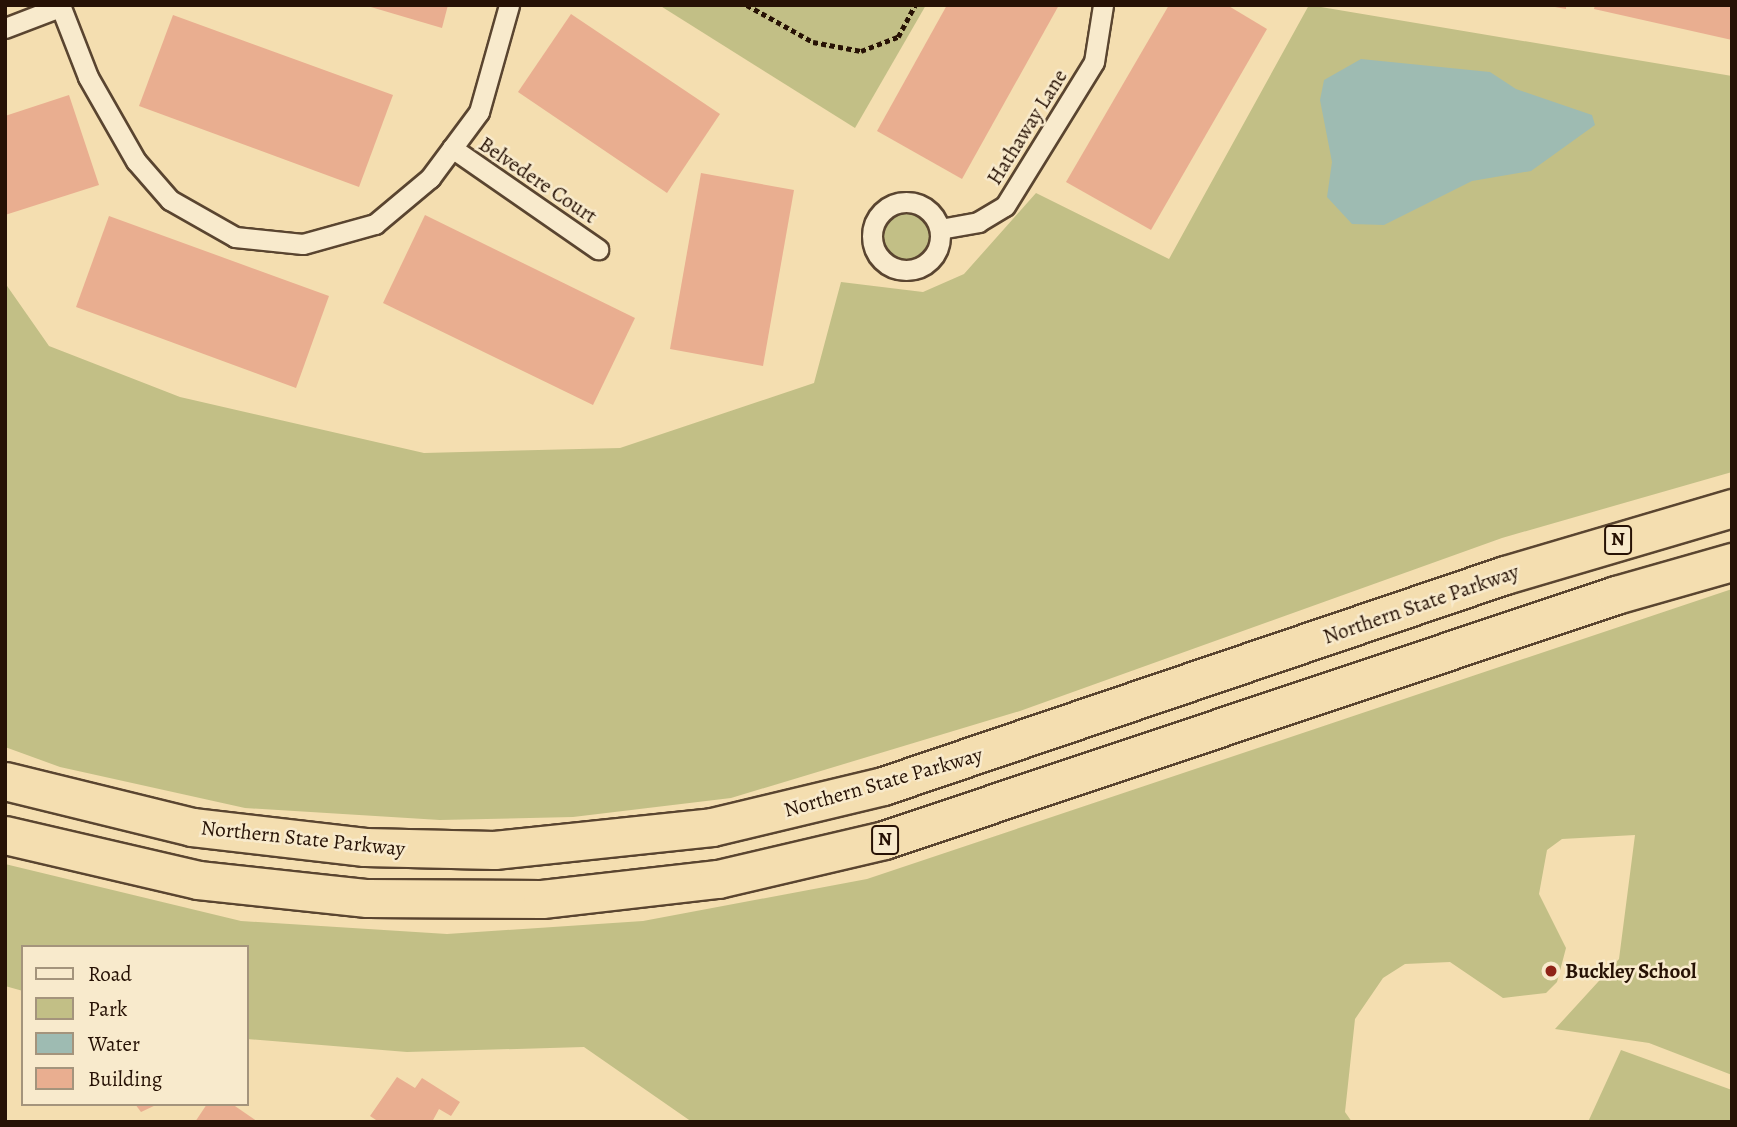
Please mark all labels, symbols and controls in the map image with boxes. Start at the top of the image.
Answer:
street label: Hathaway Lane [981,65,1073,189]
street label: Belvedere Court [474,131,602,229]
road number: N [1604,524,1632,555]
street label: Northern State Parkway [1320,559,1522,649]
street label: Northern State Parkway [781,742,985,822]
street label: Northern State Parkway [200,815,406,861]
road number: N [871,824,899,856]
legend [21,945,248,1106]
place label: Buckley School [1565,958,1697,984]
text: Road [88,960,132,988]
marker: Buckley School [1543,963,1559,979]
text: Park [88,995,127,1023]
text: Water [88,1030,140,1058]
text: Building [88,1065,162,1093]

